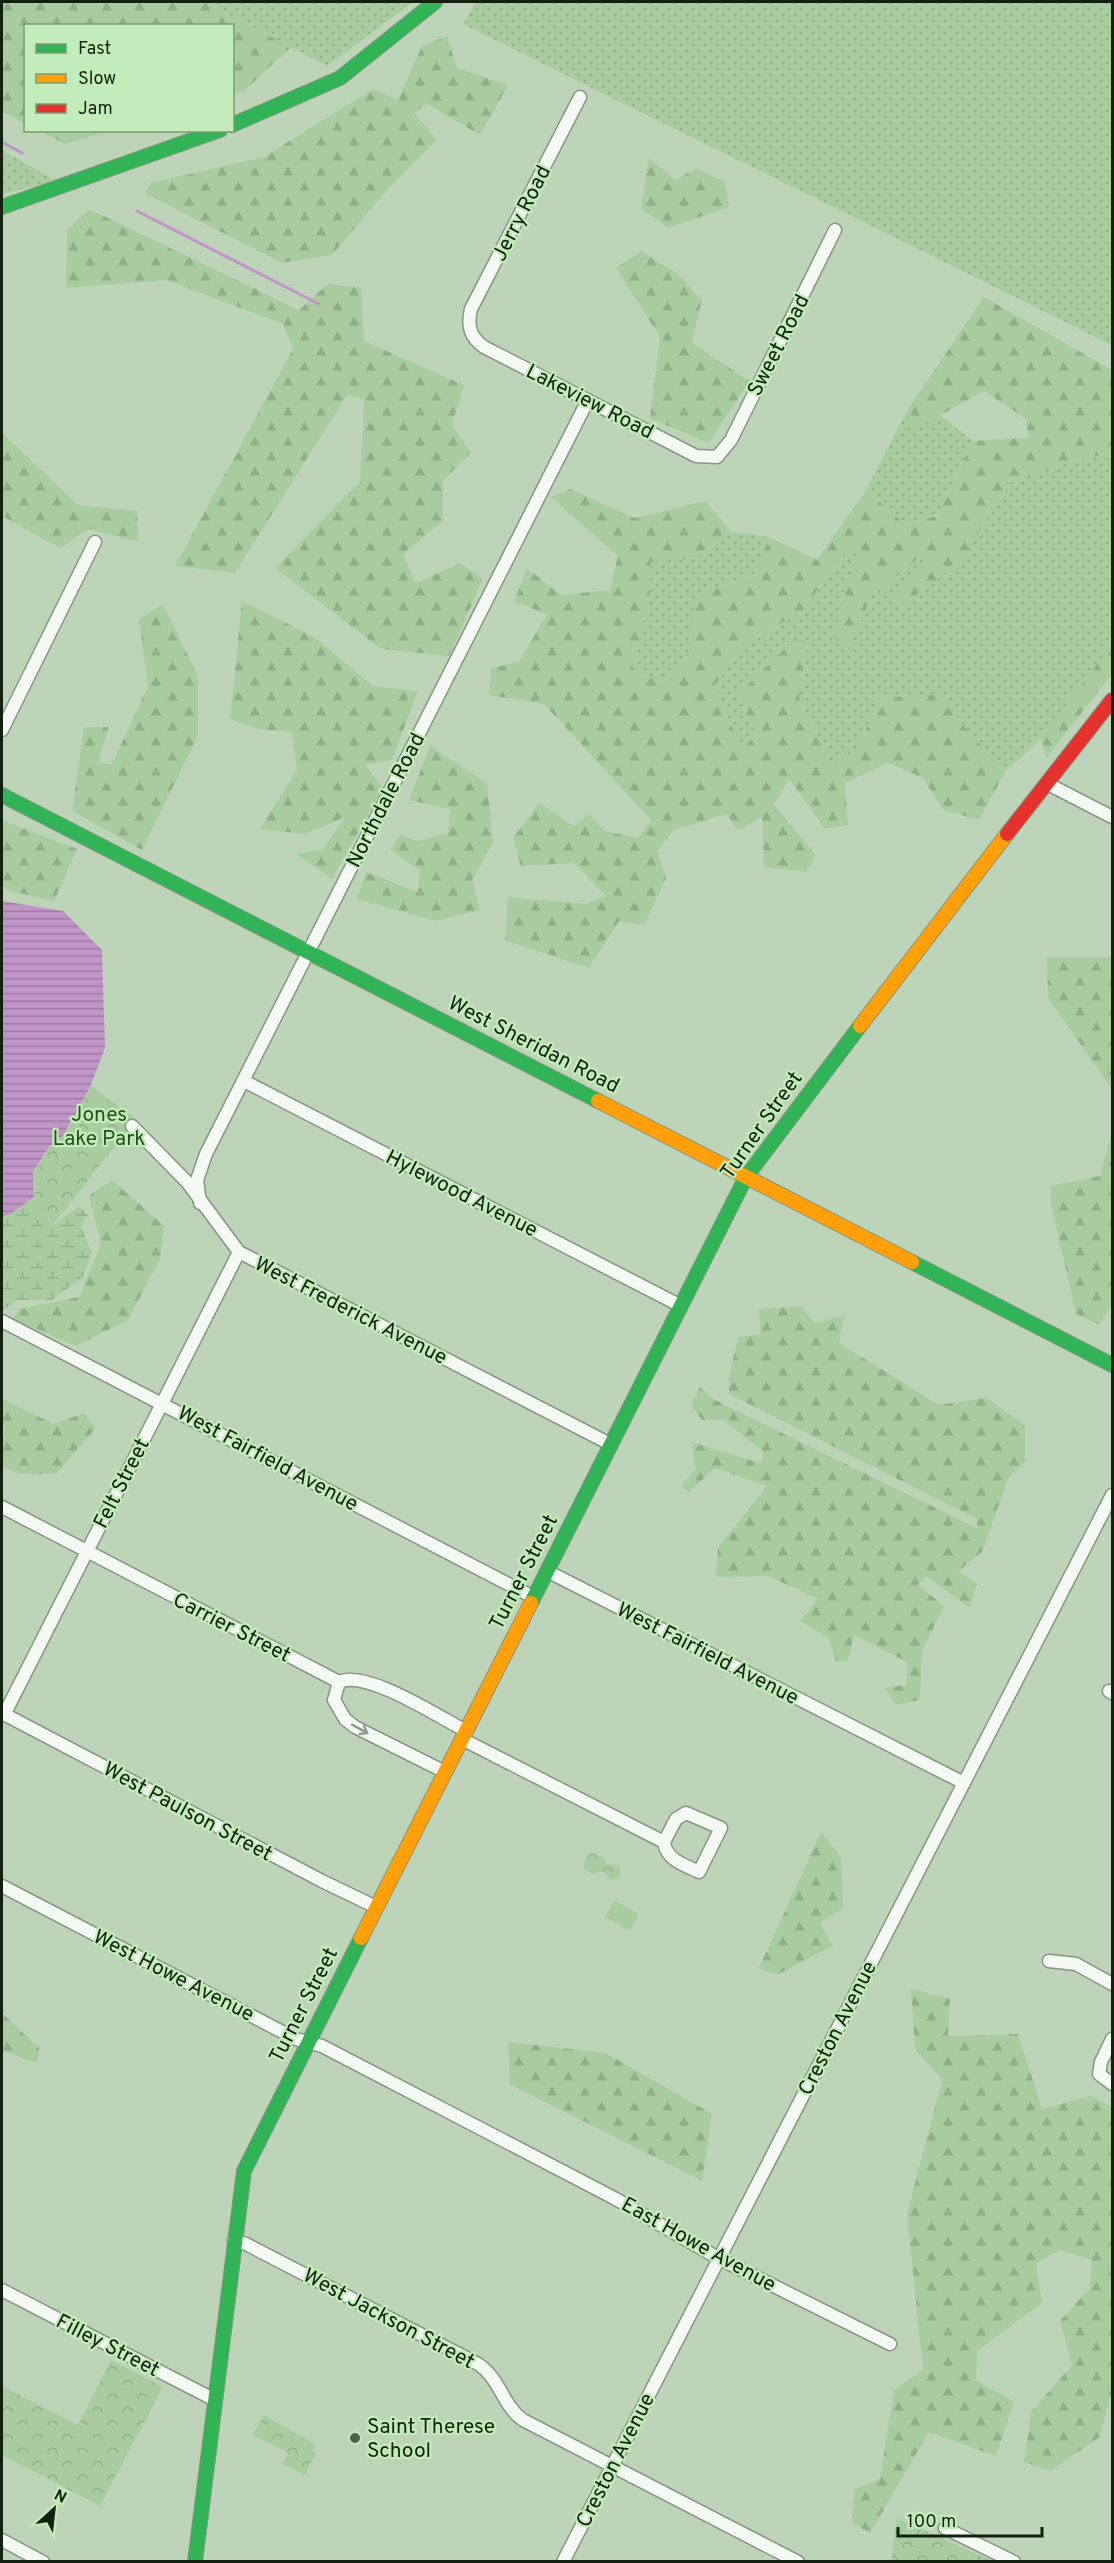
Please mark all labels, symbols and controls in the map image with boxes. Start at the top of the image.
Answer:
legend [24,24,234,132]
text: Fast [78,38,111,61]
text: Slow [78,68,116,91]
text: Jam [78,98,113,121]
street label: Jerry Road [487,161,558,266]
street label: Sweet Road [742,290,817,401]
street label: Lakeview Road [521,359,658,446]
street label: Northdale Road [341,729,432,873]
street label: West Sheridan Road [443,990,624,1100]
street label: Turner Street [715,1067,809,1185]
park label: Jones Lake Park [53,1102,145,1153]
street label: Hylewood Avenue [381,1144,542,1244]
street label: West Frederick Avenue [249,1251,451,1372]
street label: West Fairfield Avenue [172,1400,362,1518]
street label: Felt Street [88,1434,157,1533]
street label: Turner Street [484,1510,565,1635]
street label: Carrier Street [168,1587,295,1670]
street label: West Fairfield Avenue [612,1597,803,1712]
one-way arrow [351,1723,368,1735]
street label: West Paulson Street [98,1756,277,1868]
street label: West Howe Avenue [88,1924,259,2029]
street label: Turner Street [264,1943,345,2068]
street label: Creston Avenue [793,1957,884,2100]
street label: East Howe Avenue [616,2192,780,2299]
street label: West Jackson Street [298,2263,479,2376]
street label: Filley Street [51,2309,164,2384]
street label: Creston Avenue [571,2389,662,2532]
place label: Saint Therese School [367,2414,495,2465]
marker: Saint Therese School [348,2431,362,2445]
north arrow [24,2479,84,2539]
text: N [50,2486,70,2509]
scale bar [898,2500,1042,2538]
text: 100 m [907,2511,956,2534]

